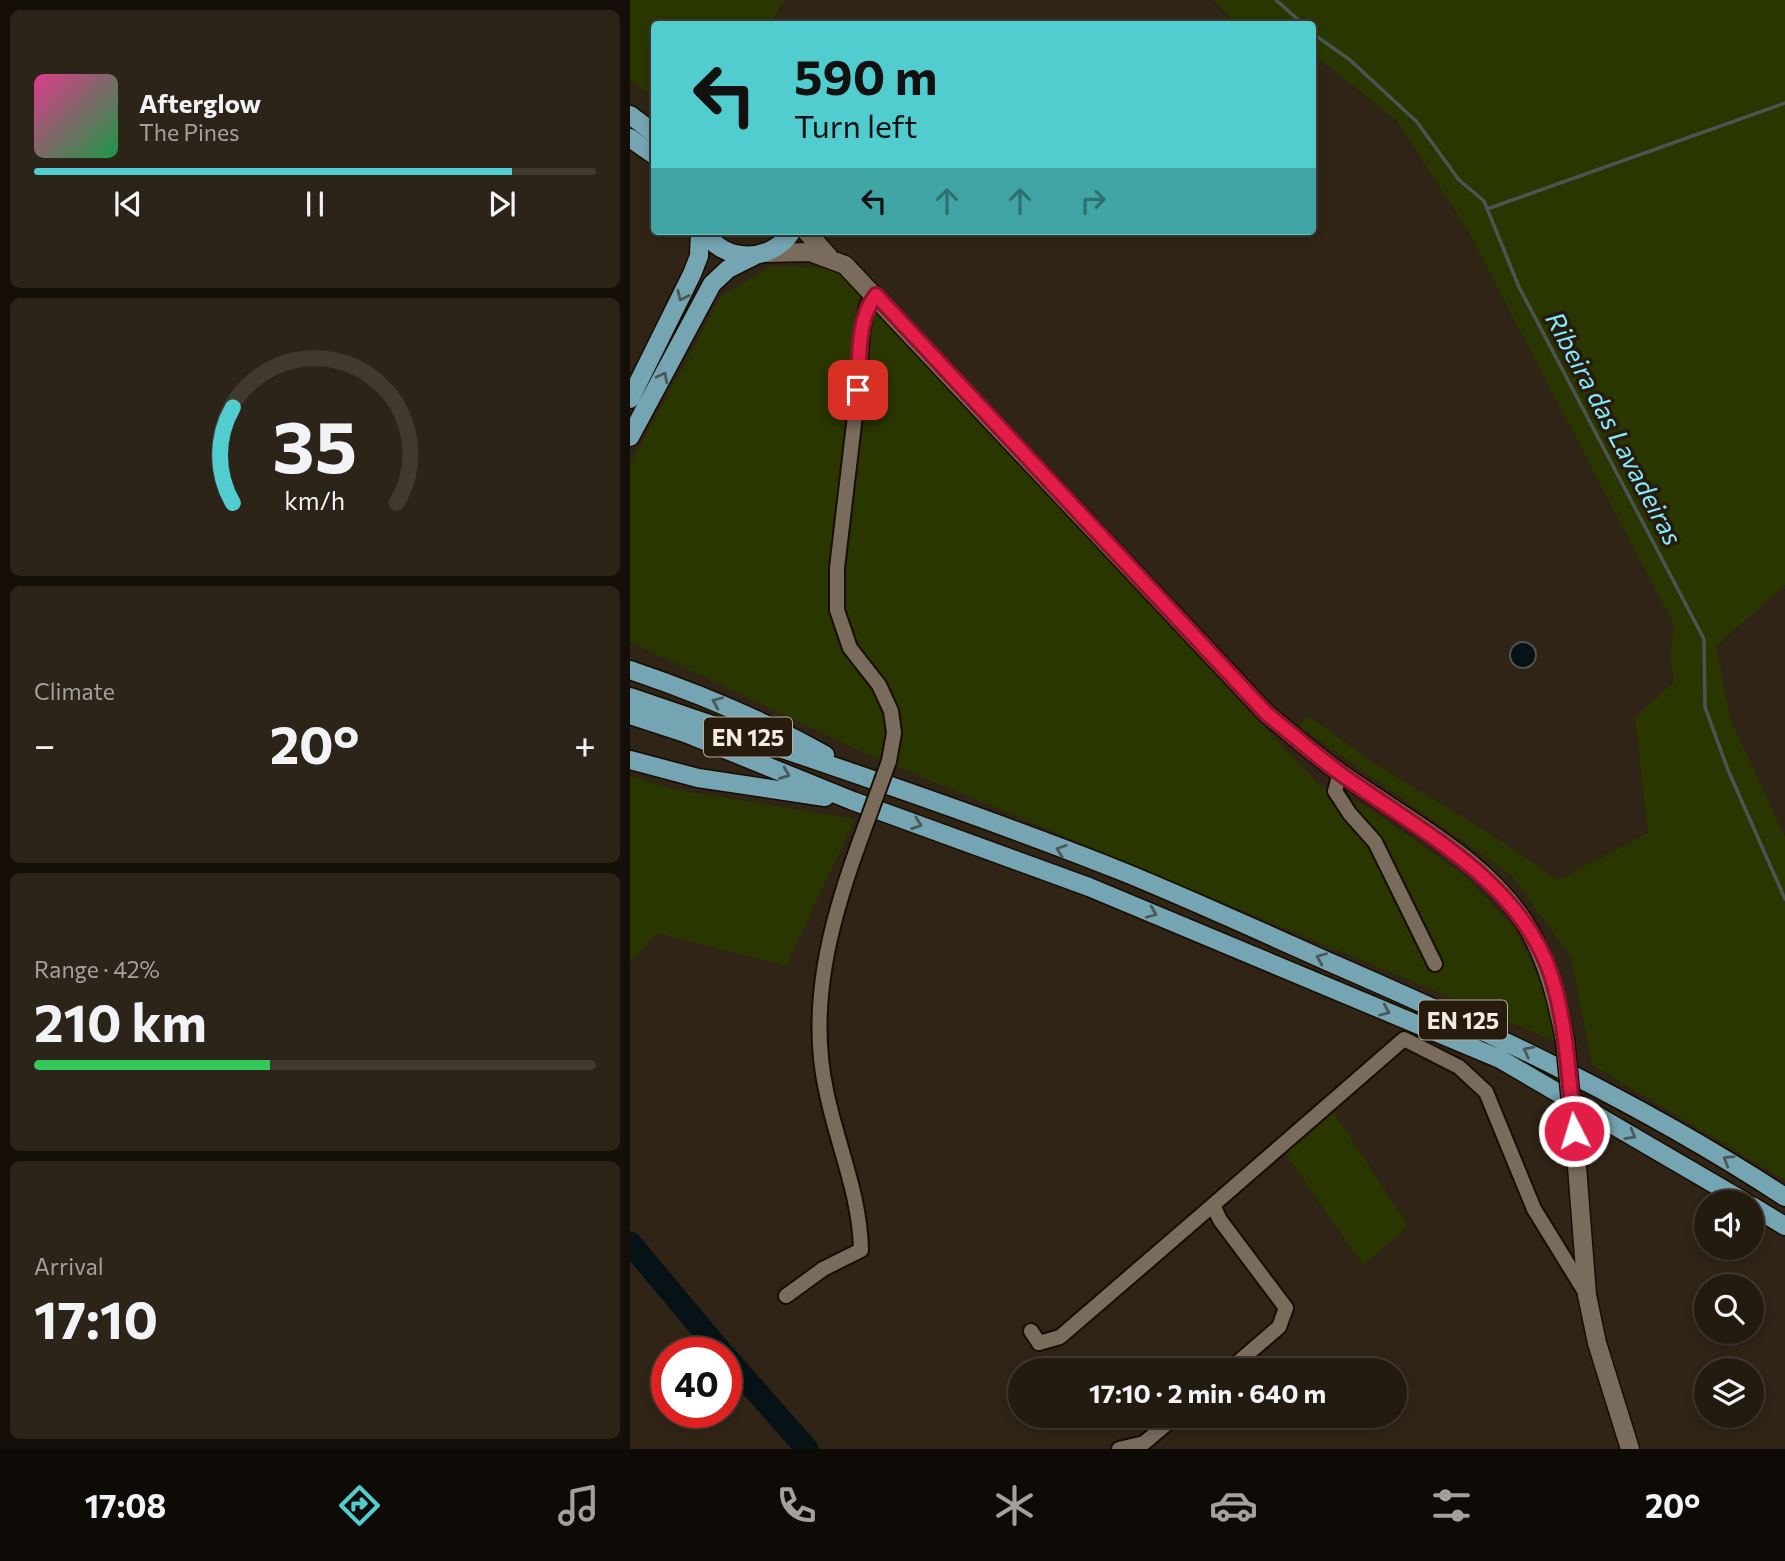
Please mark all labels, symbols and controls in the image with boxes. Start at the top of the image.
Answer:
text: 590 m [794,45,937,105]
icon: left [679,49,770,140]
text: Afterglow [139,87,261,118]
text: Turn left [794,105,918,145]
text: The Pines [139,118,240,146]
icon: left [855,182,893,220]
icon: ahead [928,182,966,220]
icon: ahead [1001,182,1039,220]
icon: right [1074,182,1112,220]
icon: previous [109,185,147,223]
icon: pause [296,185,334,223]
icon: next [483,185,521,223]
one-way arrow [676,289,690,301]
water label: Ribeira das Lavadeiras [1540,306,1690,550]
pin [828,360,888,420]
icon: arrive [839,371,877,409]
one-way arrow [654,372,668,384]
text: 35 [273,399,357,488]
text: km/h [285,484,345,514]
text: Climate [34,677,115,705]
one-way arrow [712,696,724,710]
text: 20° [270,711,360,775]
road number: EN 125 [704,718,792,757]
text: − [34,720,56,767]
text: + [574,720,596,767]
one-way arrow [779,765,791,779]
one-way arrow [910,816,922,830]
one-way arrow [1056,844,1068,858]
one-way arrow [1145,905,1157,919]
one-way arrow [1315,952,1328,966]
text: Range · 42% [34,955,160,983]
text: 210 km [34,989,207,1053]
road number: EN 125 [1419,1001,1507,1040]
one-way arrow [1377,1003,1390,1017]
one-way arrow [1523,1046,1535,1060]
position arrow [1537,1094,1611,1168]
one-way arrow [1624,1127,1637,1140]
one-way arrow [1722,1156,1735,1169]
map controls [1694,1190,1764,1428]
button: sound [1694,1190,1764,1260]
text: Arrival [34,1252,104,1280]
button: search [1694,1274,1764,1344]
text: 17:10 [34,1286,158,1350]
speed limit sign: 40 [651,1337,742,1428]
button: layers [1694,1358,1764,1428]
text: 17:10 · 2 min · 640 m [1089,1377,1326,1408]
icon: directions [335,1481,384,1530]
icon: music [554,1481,603,1530]
icon: phone [772,1481,821,1530]
icon: climate [990,1481,1039,1530]
icon: car [1209,1481,1258,1530]
icon: filters [1427,1481,1476,1530]
text: 17:08 [85,1485,166,1525]
text: 20° [1645,1485,1700,1525]

